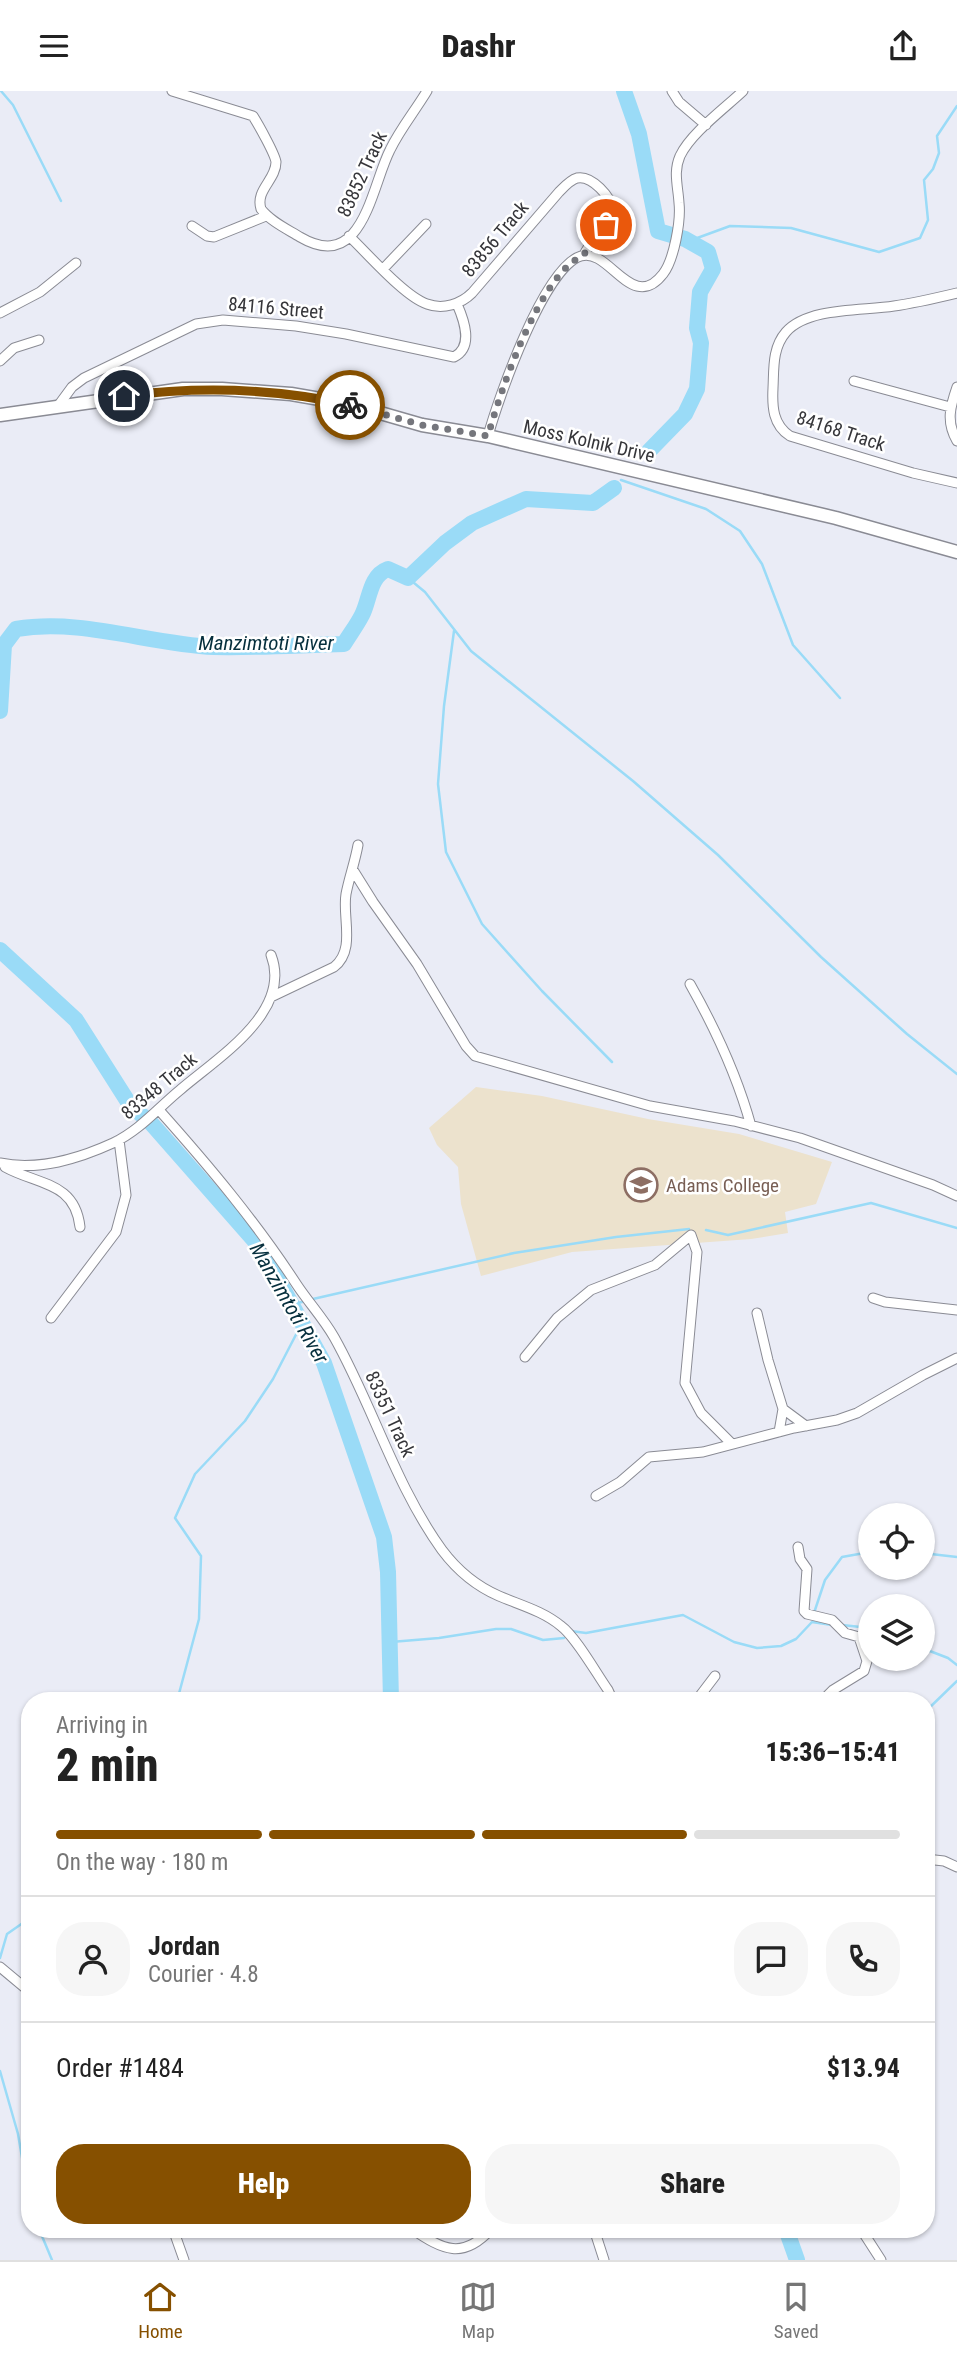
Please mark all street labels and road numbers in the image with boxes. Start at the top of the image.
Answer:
street label: 83852 Track [332,127,392,221]
street label: 83856 Track [457,196,534,282]
street label: 84116 Street [227,292,325,324]
street label: 84168 Track [794,406,889,456]
street label: Moss Kolnik Drive [521,415,657,467]
street label: 83348 Track [116,1047,202,1124]
street label: 83351 Track [360,1367,420,1461]

